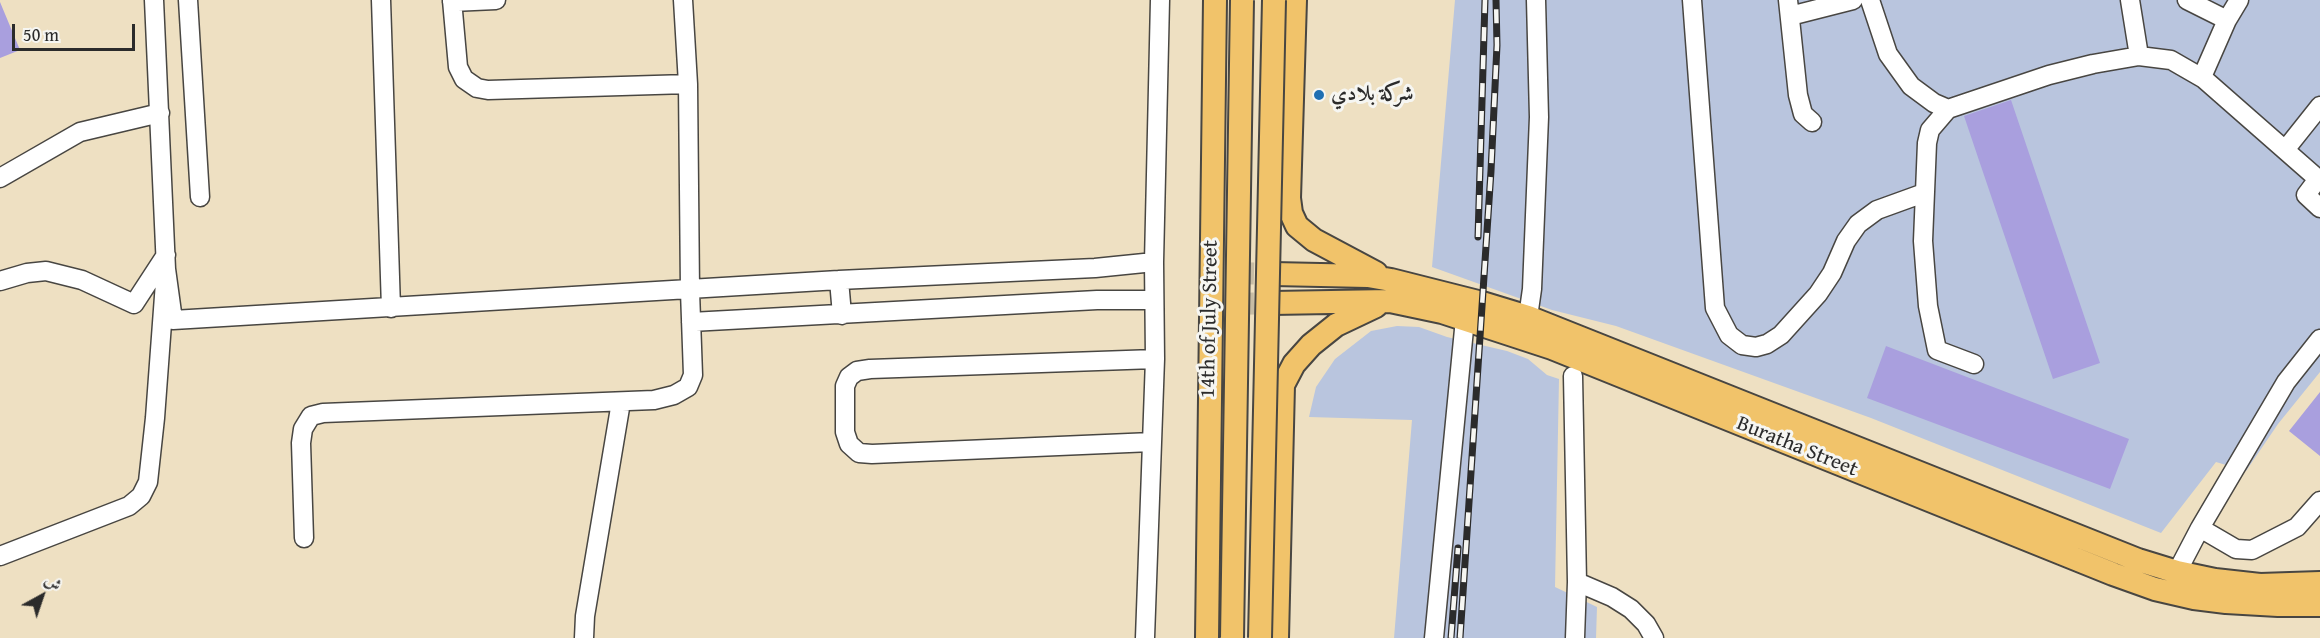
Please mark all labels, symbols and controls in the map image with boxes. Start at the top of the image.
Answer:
scale bar [15,12,138,50]
text: 50 m [23,21,59,48]
place label: شركة بلادي [1331,82,1414,108]
marker: شركة بلادي [1312,88,1326,102]
street label: 14th of July Street [1196,240,1224,398]
street label: Buratha Street [1733,411,1861,483]
north arrow [12,566,72,626]
text: ش [40,568,67,597]

